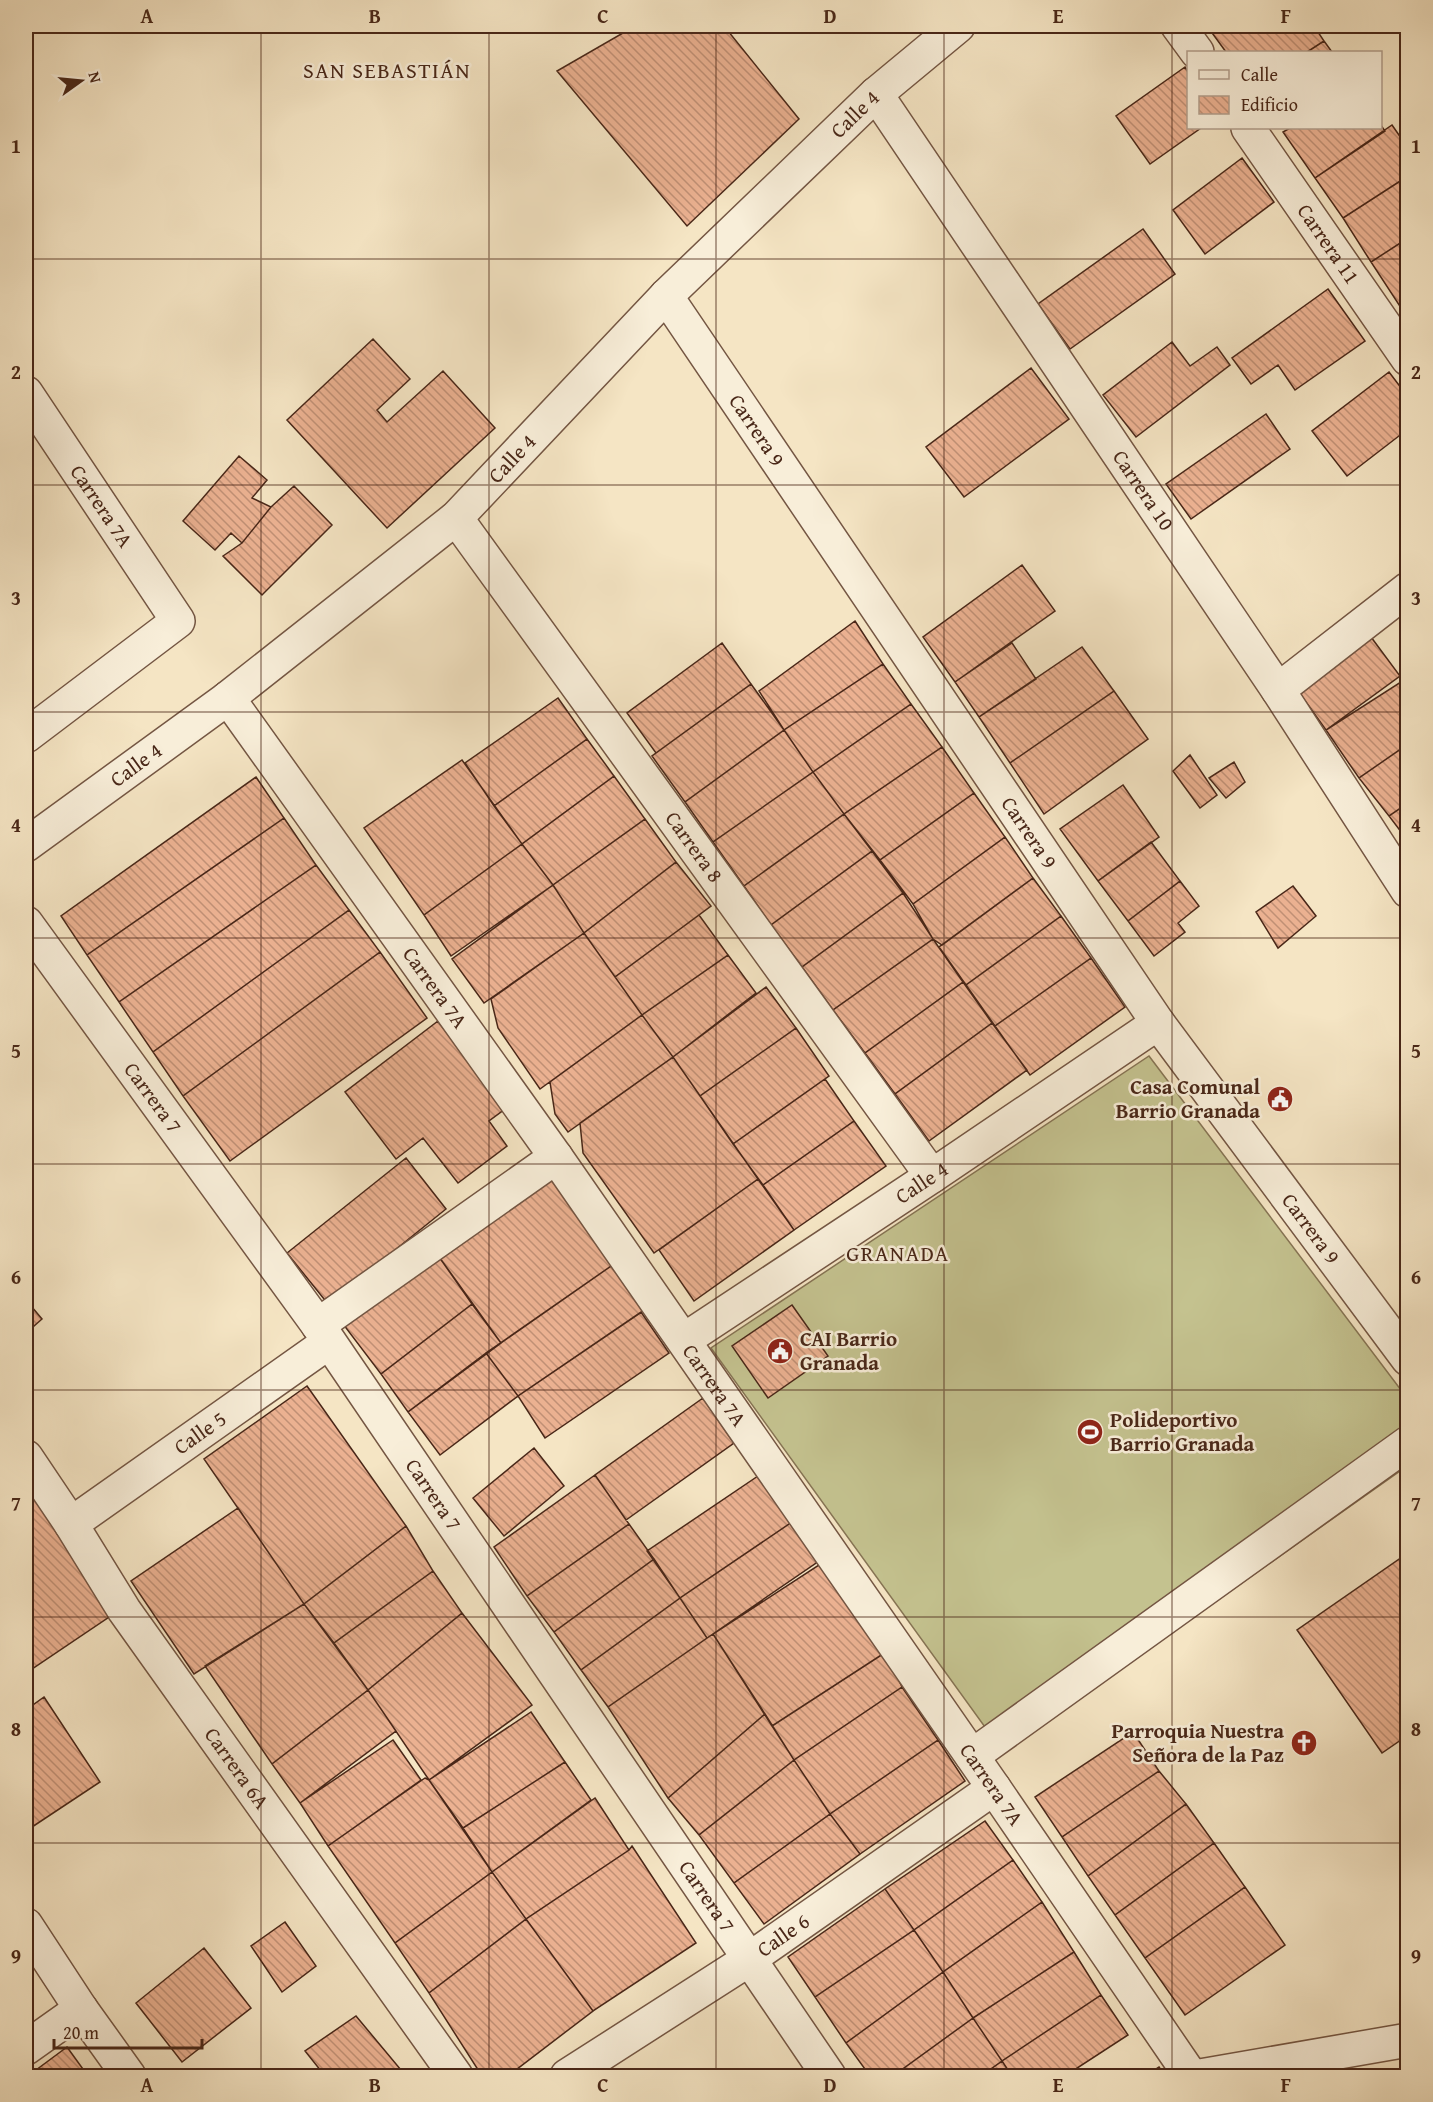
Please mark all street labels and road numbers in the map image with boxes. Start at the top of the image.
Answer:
street label: Calle 4 [823,83,886,145]
street label: Carrera 11 [1290,197,1367,290]
street label: Carrera 9 [722,388,793,472]
street label: Calle 4 [481,427,543,490]
street label: Carrera 10 [1105,443,1182,537]
street label: Carrera 7A [63,458,141,554]
street label: Calle 4 [103,735,168,794]
street label: Carrera 9 [994,790,1065,875]
street label: Carrera 8 [658,805,731,889]
street label: Carrera 7A [395,940,476,1035]
street label: Carrera 7 [117,1055,190,1139]
street label: Calle 4 [889,1153,954,1211]
street label: Carrera 9 [1275,1186,1348,1270]
street label: Carrera 7A [675,1337,755,1433]
street label: Calle 5 [167,1403,232,1462]
street label: Carrera 7 [398,1452,470,1537]
street label: Carrera 6A [197,1721,277,1815]
street label: Carrera 7A [952,1737,1032,1832]
street label: Carrera 7 [672,1854,743,1938]
street label: Calle 6 [750,1906,816,1964]

